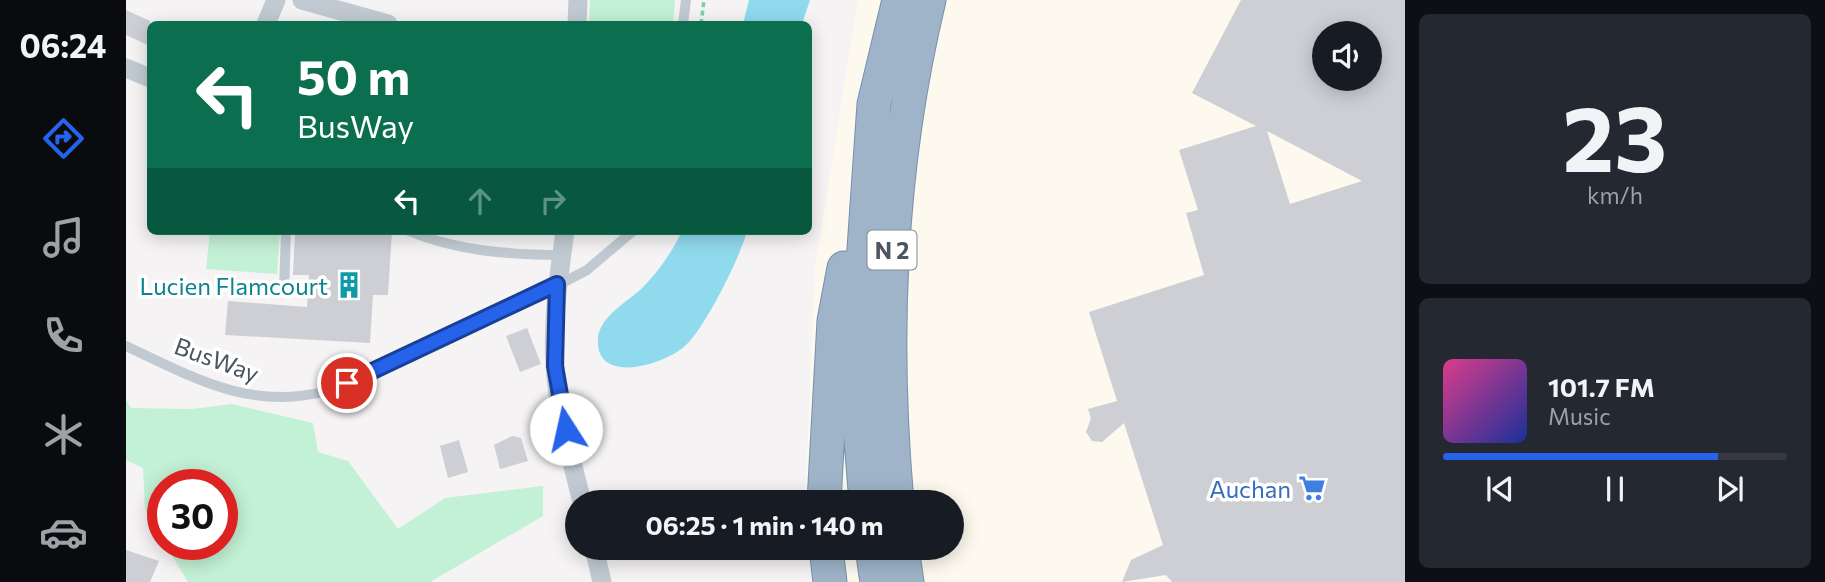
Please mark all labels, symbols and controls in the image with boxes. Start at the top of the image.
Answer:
map controls [1312,21,1382,91]
button: sound [1312,21,1382,91]
text: 06:24 [20,25,106,65]
text: 50 m [297,45,410,105]
icon: left [182,49,273,140]
text: 23 [1563,79,1667,191]
text: BusWay [297,105,414,145]
icon: directions [39,114,88,163]
text: km/h [1587,181,1643,209]
icon: left [388,182,426,220]
icon: ahead [461,182,499,220]
icon: right [534,182,572,220]
icon: music [39,213,88,262]
road number: N 2 [868,230,916,270]
building icon: Lucien Flamcourt [334,270,364,300]
place label: Lucien Flamcourt [139,271,328,300]
icon: phone [39,311,88,360]
street label: BusWay [171,330,263,388]
pin [317,353,377,413]
icon: arrive [328,364,366,402]
text: 101.7 FM [1548,371,1655,402]
position arrow [529,392,603,466]
text: Music [1548,402,1611,430]
icon: climate [39,410,88,459]
speed limit sign: 30 [147,469,238,560]
icon: previous [1481,470,1519,508]
icon: pause [1596,470,1634,508]
icon: next [1711,470,1749,508]
supermarket icon: Auchan [1297,473,1327,503]
place label: Auchan [1209,474,1291,503]
icon: car [39,508,88,557]
text: 06:25 · 1 min · 140 m [645,509,884,540]

